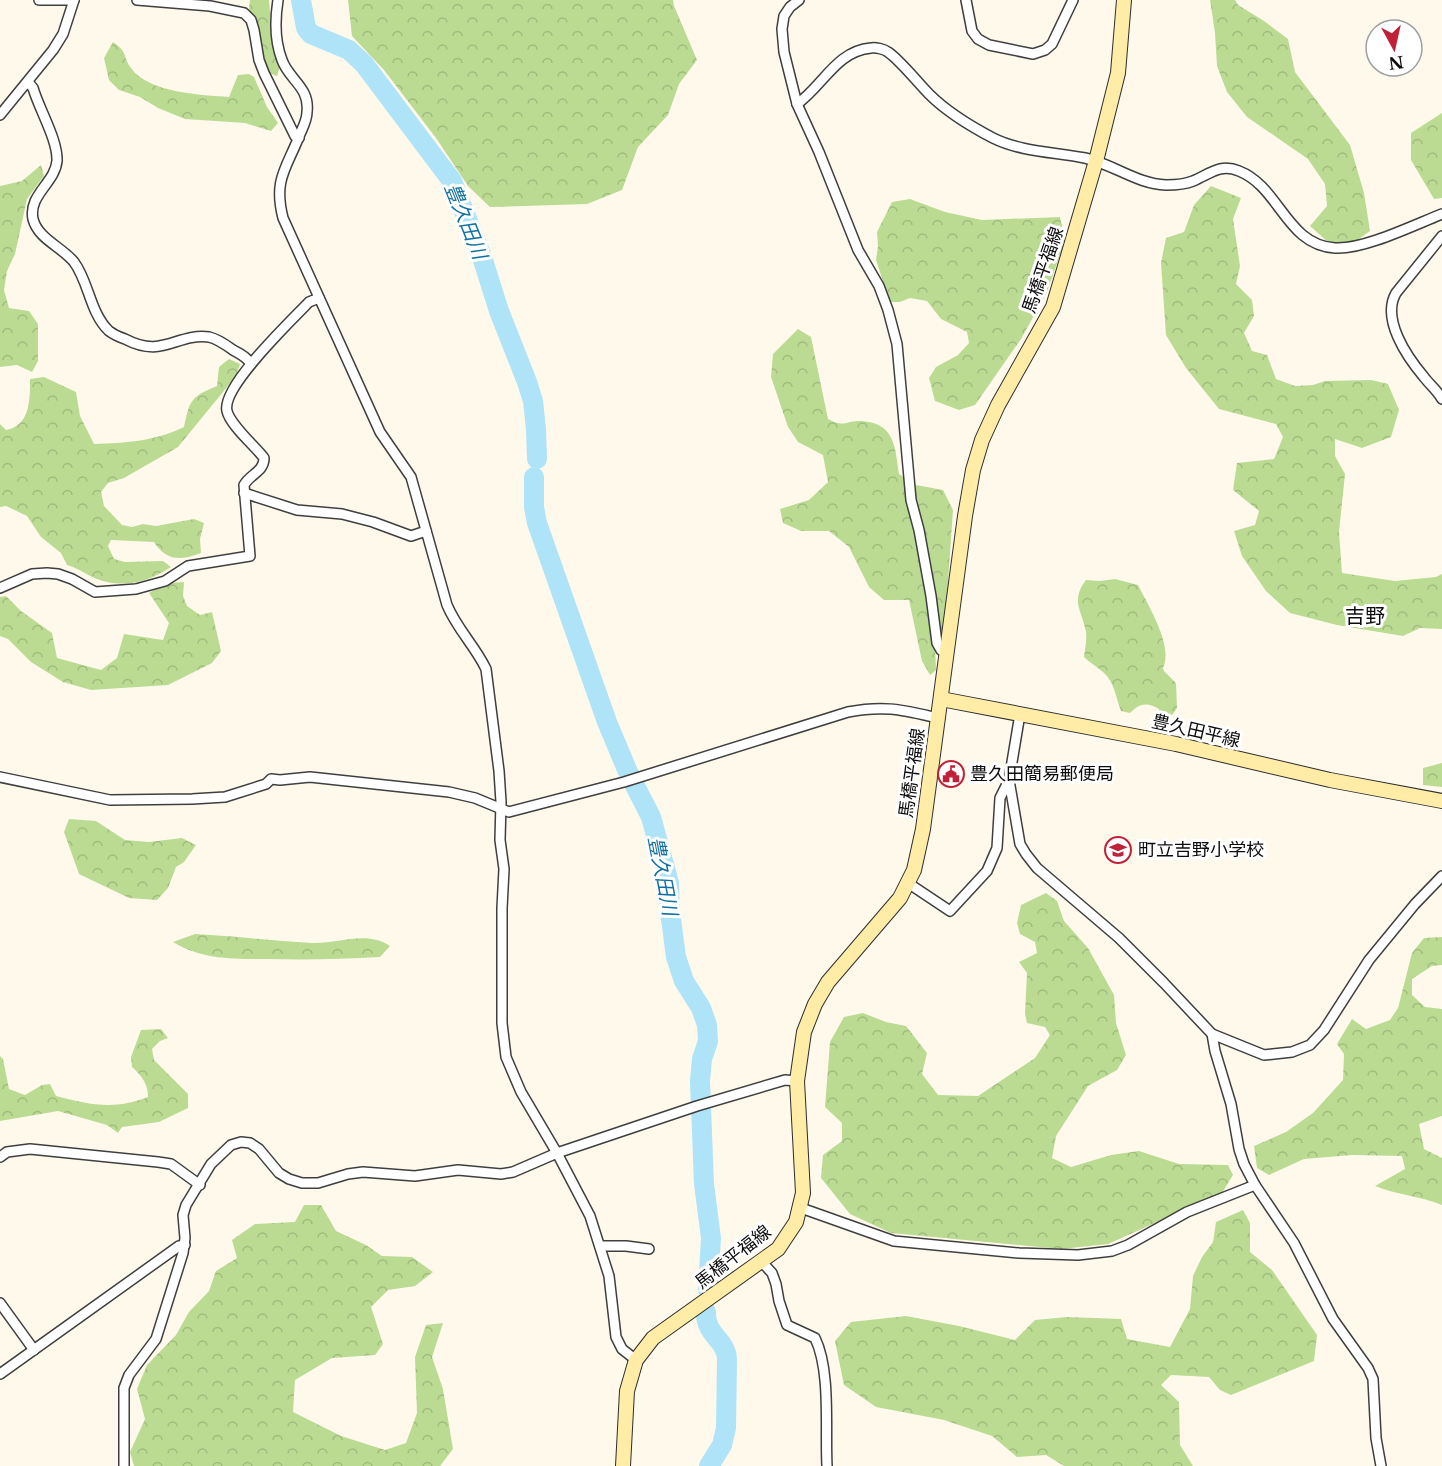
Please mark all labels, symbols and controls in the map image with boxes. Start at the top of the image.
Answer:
north arrow [1364,18,1424,78]
text: N [1387,52,1405,74]
water label: 豊久田川 [440,179,493,264]
street label: 馬橋平福線 [1018,224,1068,316]
district label: 吉野 [1345,604,1385,628]
street label: 豊久田平線 [1150,710,1242,752]
street label: 馬橋平福線 [895,727,929,819]
public building icon: 豊久田簡易郵便局 [936,759,966,789]
place label: 豊久田簡易郵便局 [970,763,1114,785]
water label: 豊久田川 [644,834,683,920]
school or university icon: 町立吉野小学校 [1103,835,1133,865]
place label: 町立吉野小学校 [1138,839,1264,861]
street label: 馬橋平福線 [691,1221,775,1293]

